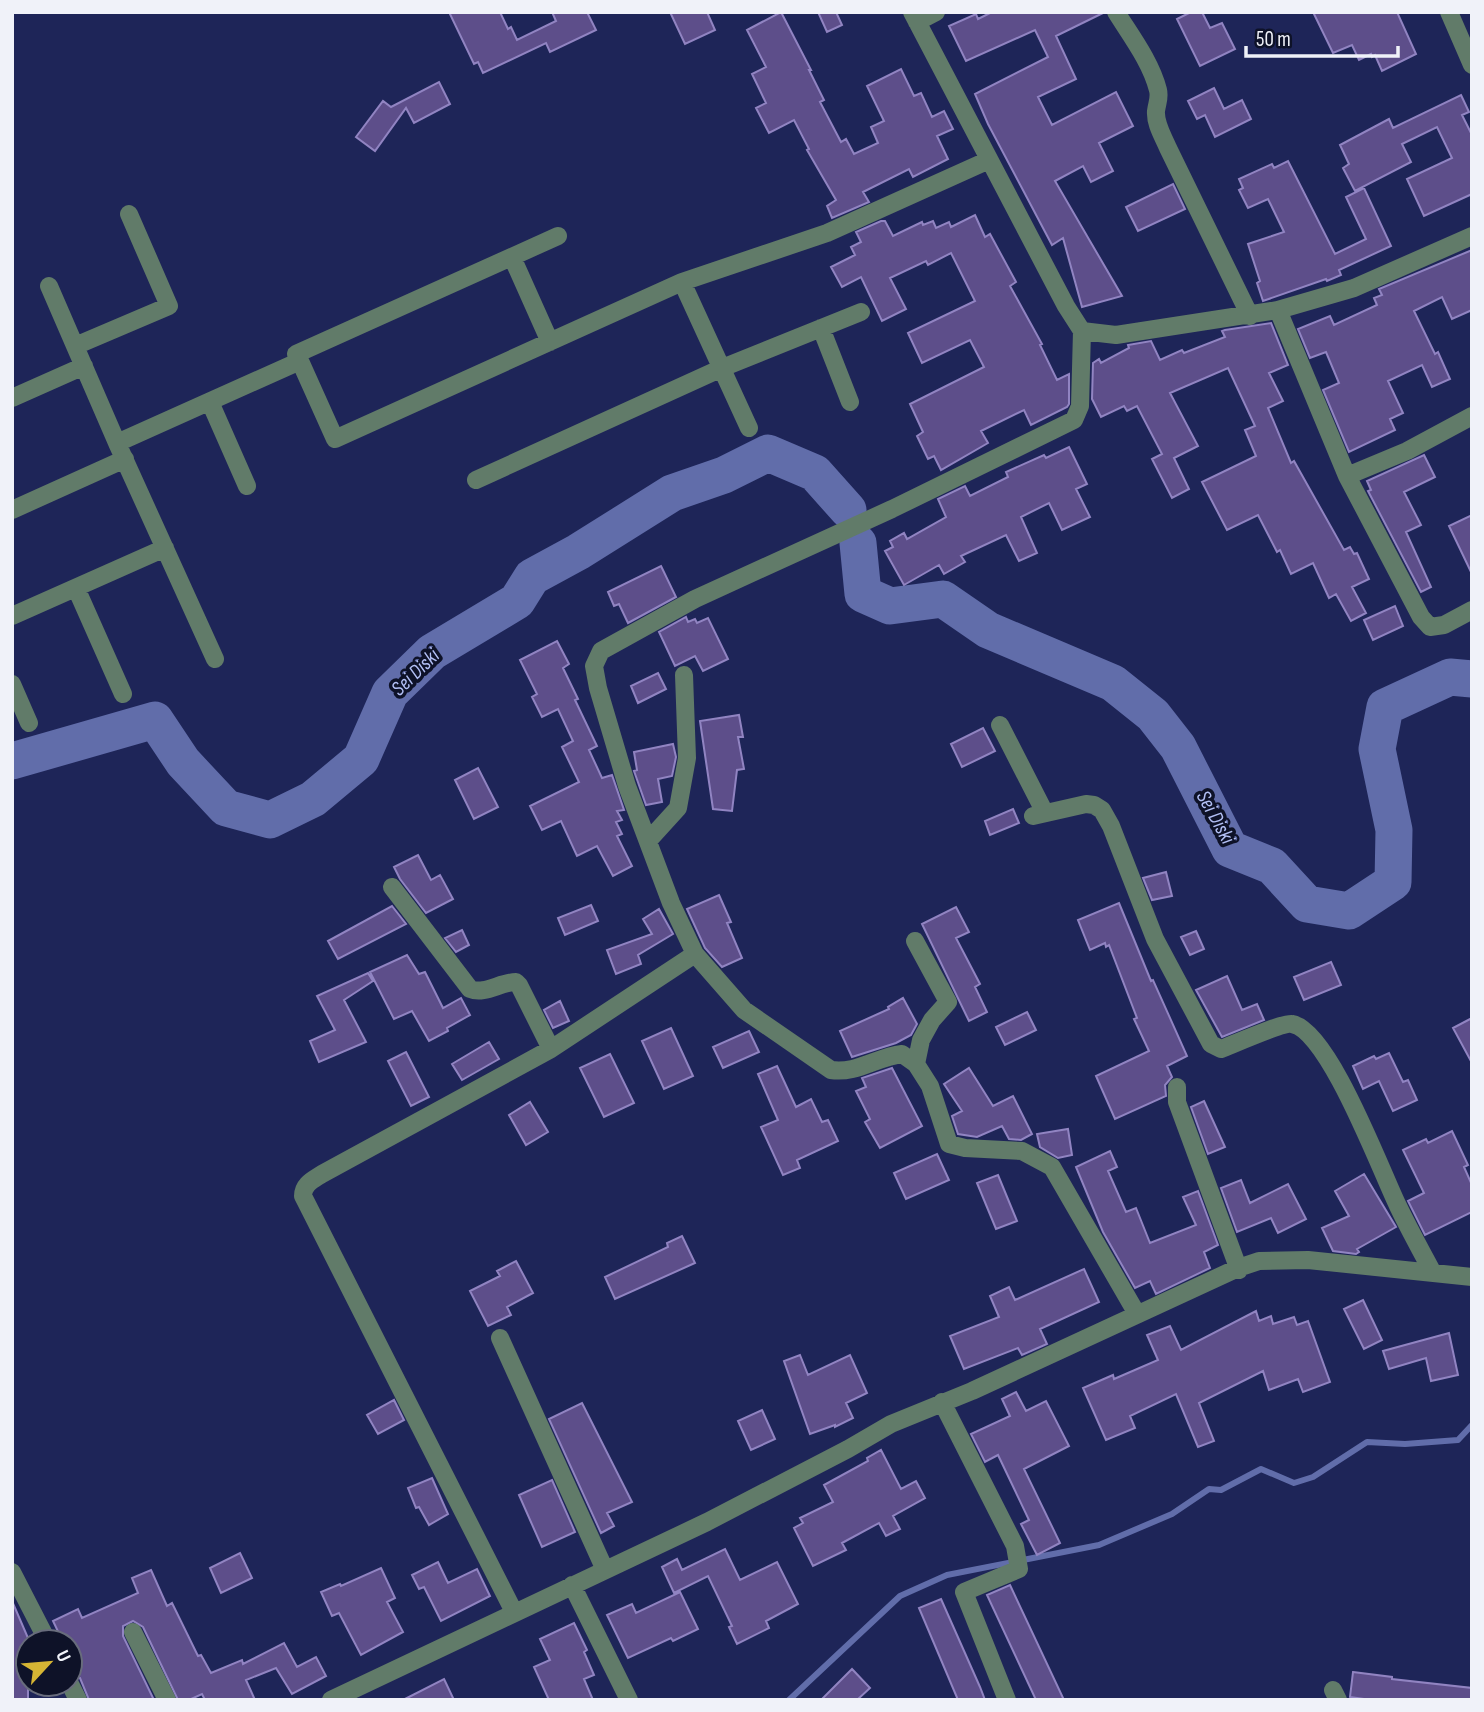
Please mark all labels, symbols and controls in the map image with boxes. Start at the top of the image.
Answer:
scale bar [1246,14,1398,58]
text: 50 m [1256,27,1291,52]
water label: Sei Diski [386,643,445,701]
water label: Sei Diski [1191,786,1241,849]
north arrow [14,1628,84,1698]
text: U [50,1647,75,1666]

